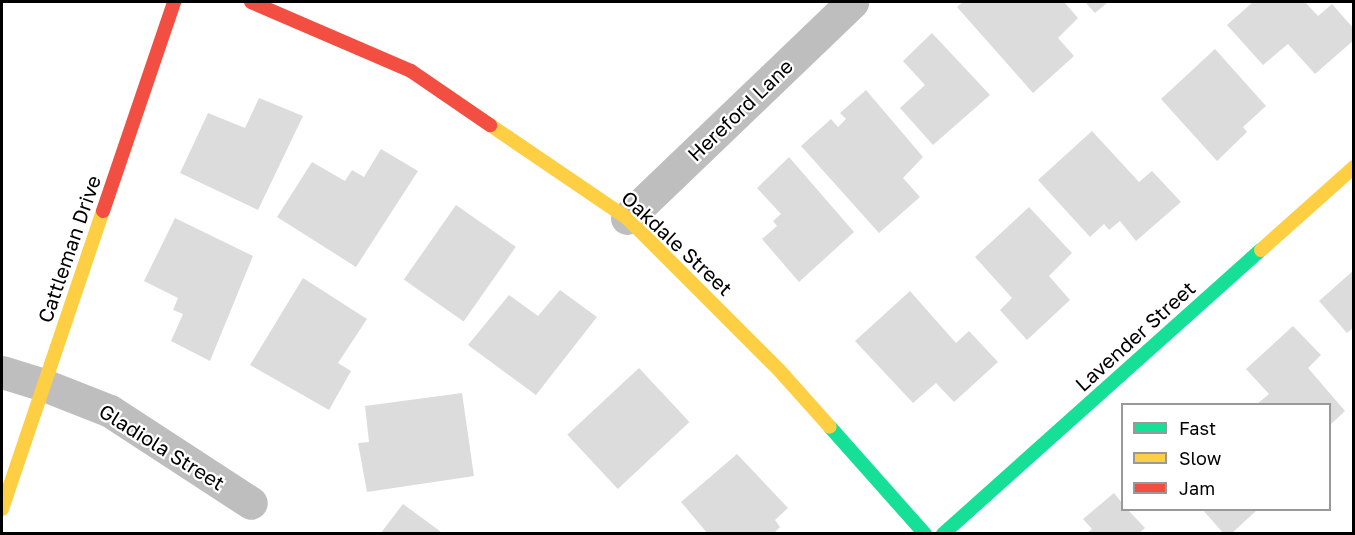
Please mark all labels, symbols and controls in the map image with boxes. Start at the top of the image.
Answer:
street label: Hereford Lane [683,54,797,166]
street label: Cattleman Drive [33,172,105,326]
street label: Oakdale Street [617,186,737,300]
street label: Lavender Street [1070,276,1200,396]
street label: Gladiola Street [95,399,229,495]
legend [1121,403,1331,511]
text: Fast [1179,417,1216,439]
text: Slow [1179,447,1221,469]
text: Jam [1179,477,1215,499]

